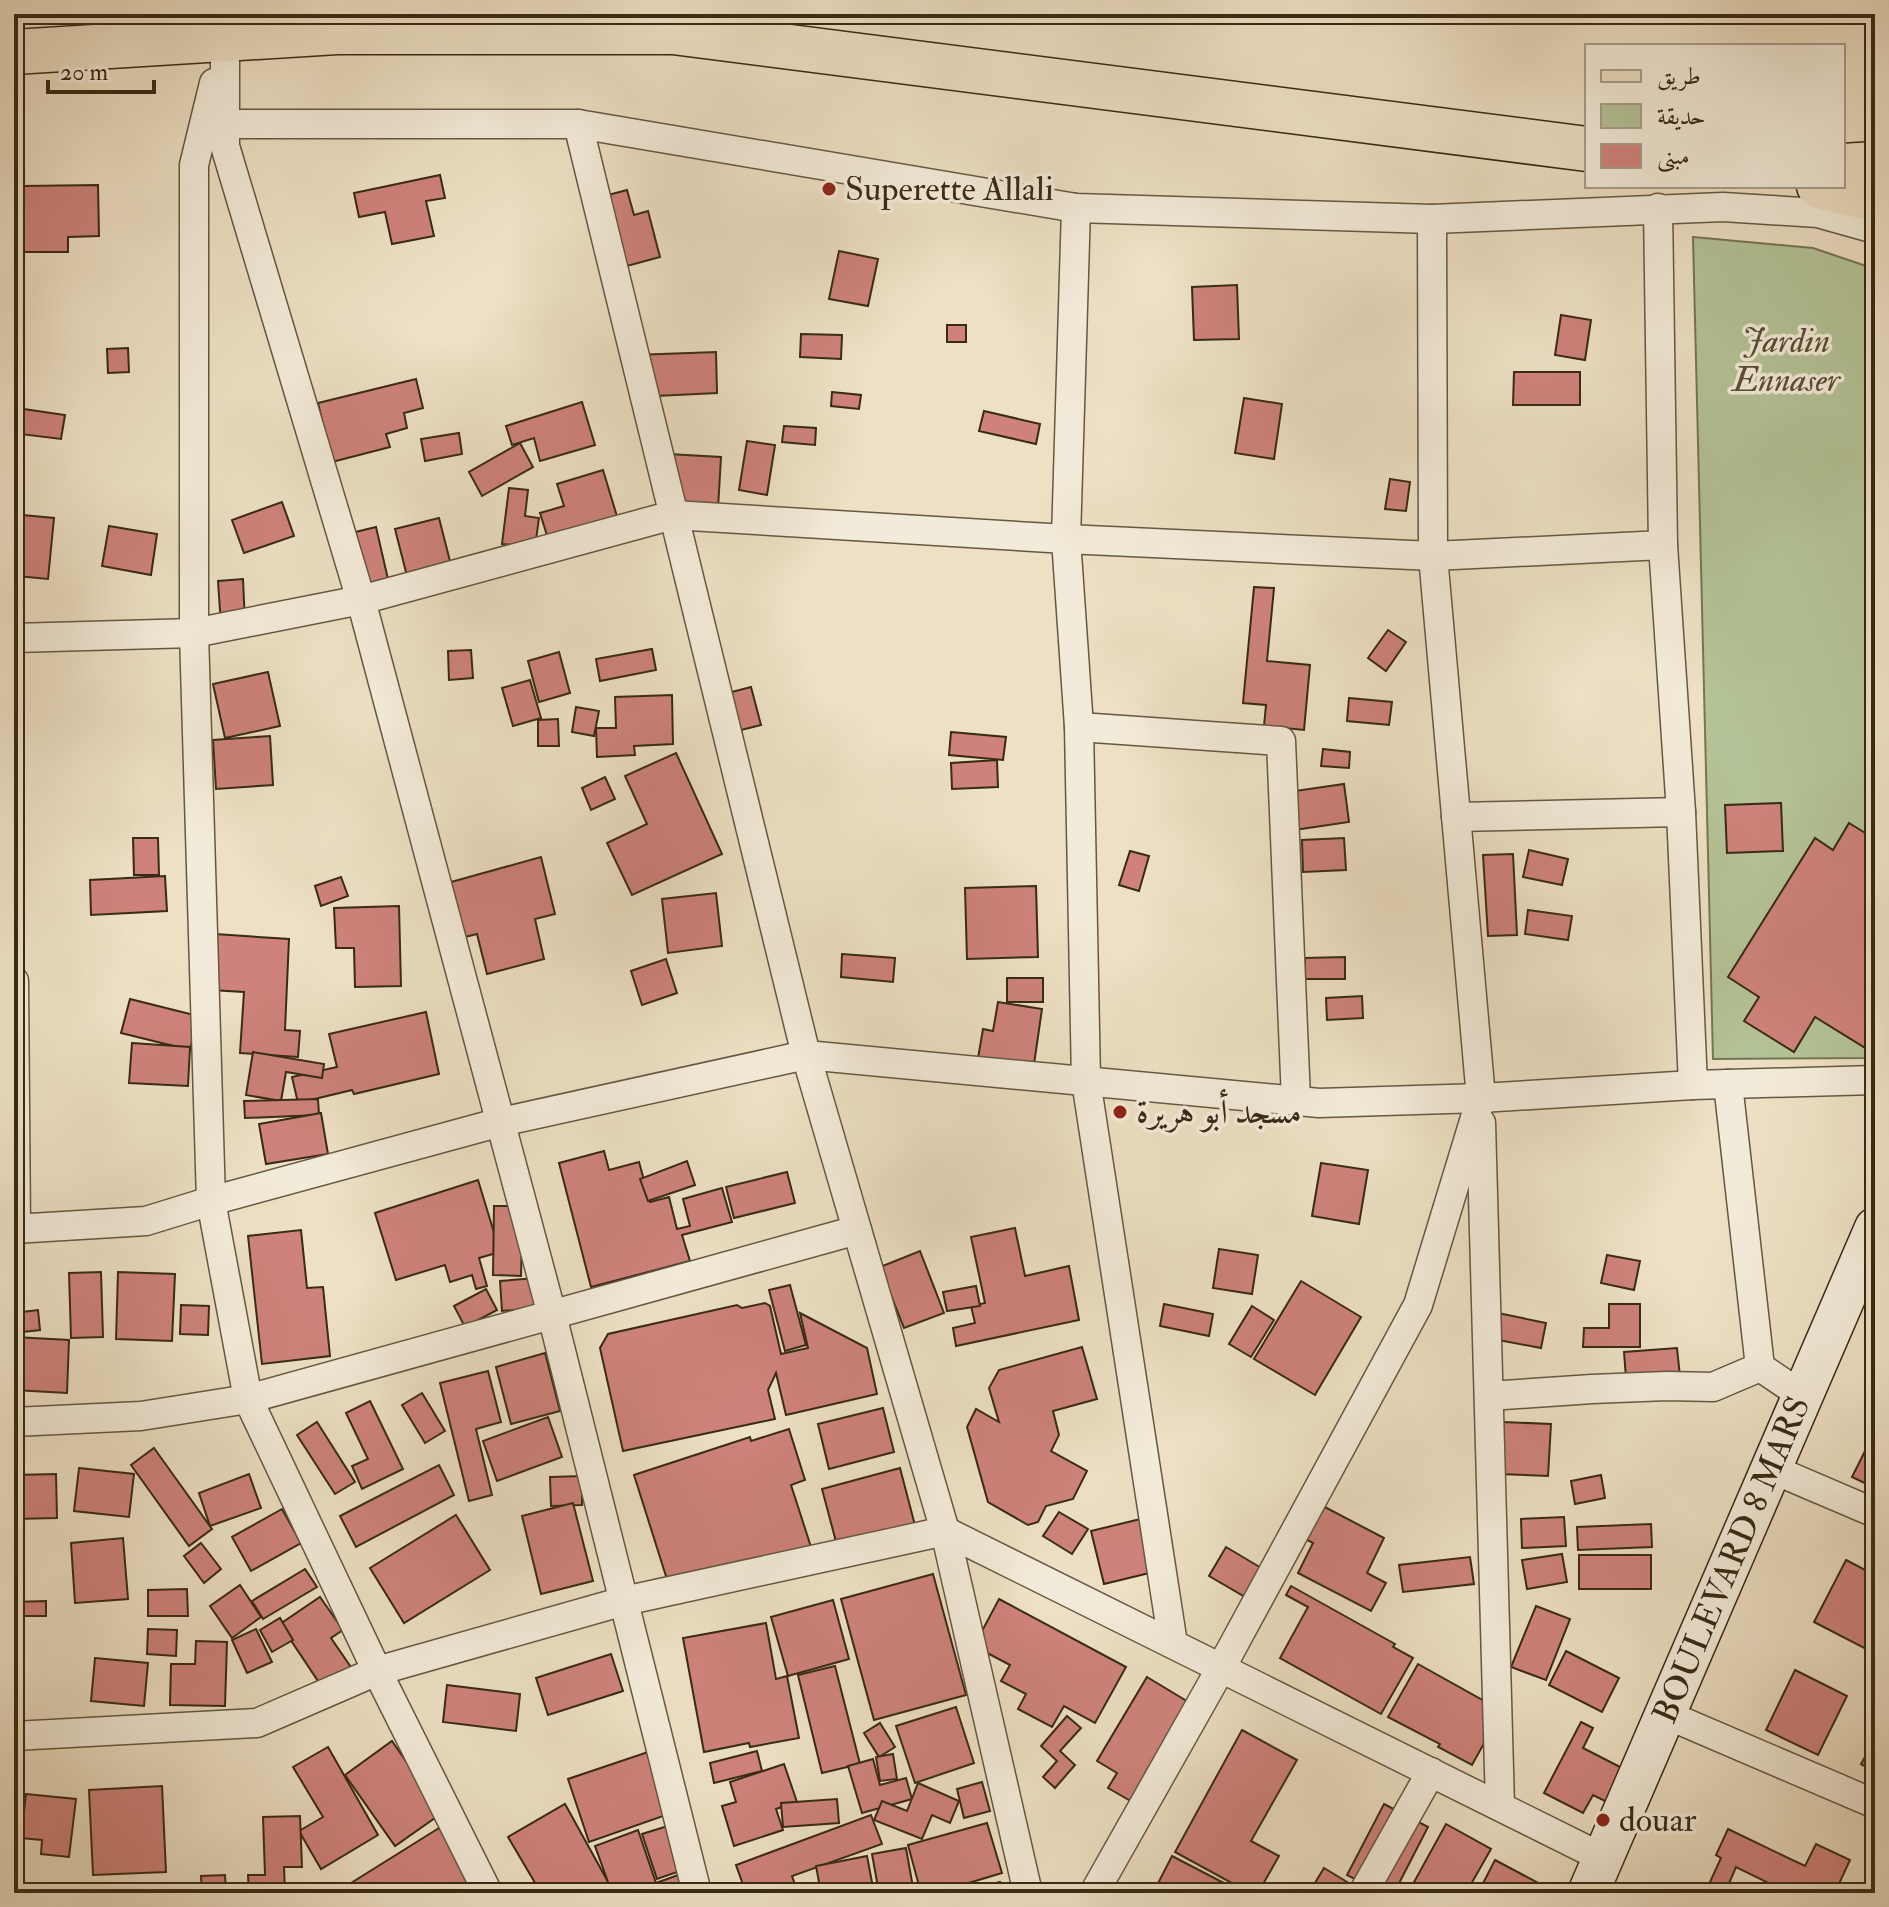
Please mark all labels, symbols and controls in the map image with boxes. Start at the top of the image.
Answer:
scale bar [48,44,154,94]
legend [1585,44,1845,188]
text: 20 m [60,57,109,88]
text: طريق [1657,61,1701,92]
text: حديقة [1657,101,1706,132]
text: مبنى [1657,141,1690,173]
place label: Superette Allali [845,168,1054,211]
marker: Superette Allali [820,180,838,198]
park label: Jardin Ennaser [1730,320,1842,402]
place label: مسجد أبو هريرة [1136,1088,1302,1134]
marker: مسجد أبو هريرة [1111,1103,1129,1121]
street label: BOULEVARD 8 MARS [1644,1390,1820,1730]
place label: douar [1619,1799,1697,1842]
marker: douar [1594,1811,1612,1829]

